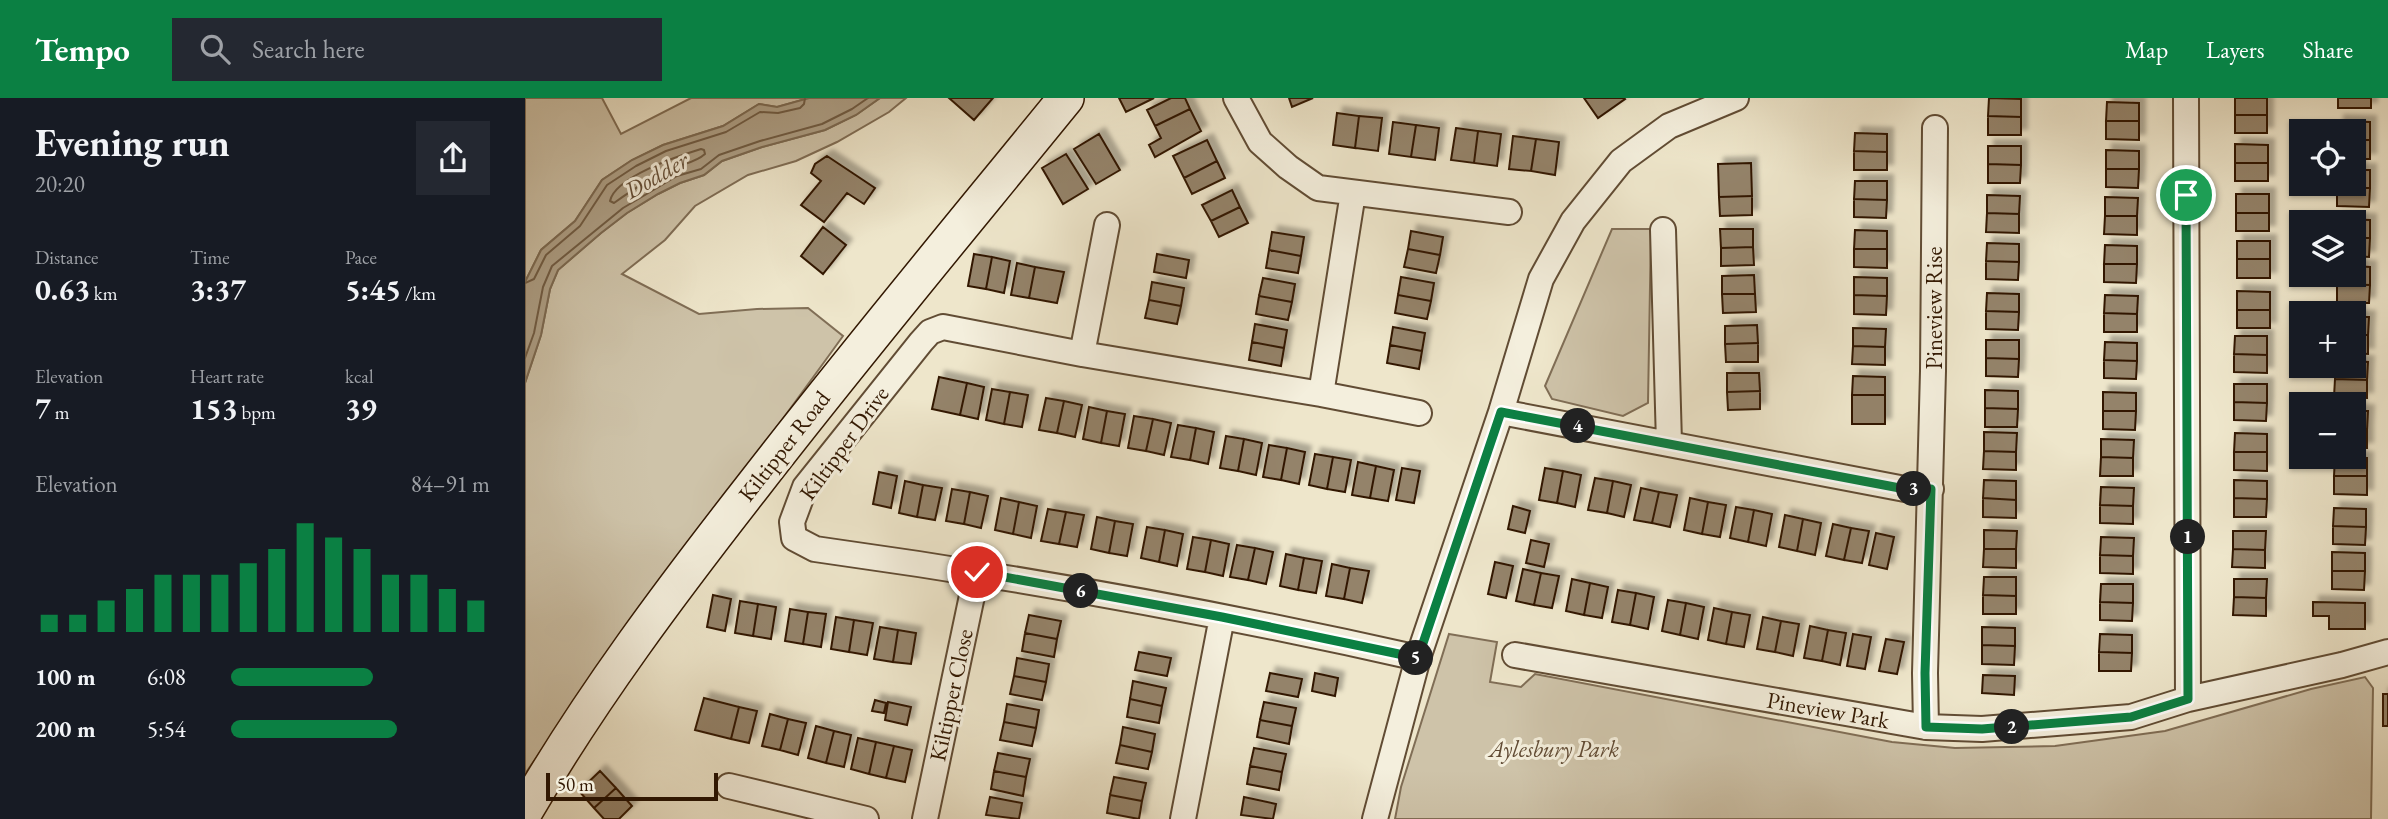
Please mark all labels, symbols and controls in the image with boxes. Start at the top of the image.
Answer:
search box [172,18,662,81]
text: Tempo [35,28,130,71]
icon: search [196,30,234,68]
text: Search here [252,32,365,66]
text: Map [2125,34,2168,65]
text: Layers [2206,34,2265,65]
text: Share [2303,34,2353,65]
text: Evening run [35,118,230,167]
map controls [2289,119,2366,469]
button: locate [2289,119,2366,196]
button: share [416,121,490,195]
water label: Dodder [617,143,695,206]
pin [2156,165,2216,225]
text: 20:20 [35,169,85,199]
icon: arrive [2167,176,2205,214]
button: layers [2289,210,2366,287]
text: Distance [35,245,98,270]
text: Time [190,245,230,270]
text: Pace [345,245,377,270]
street label: Pineview Rise [1919,247,1949,369]
text: 0.63 [35,270,90,309]
text: 3:37 [190,270,246,309]
text: 5:45 [345,270,401,309]
text: km [90,281,118,306]
text: /km [401,281,436,306]
button: + [2289,301,2366,378]
text: Elevation [35,364,103,389]
text: Heart rate [190,364,264,389]
text: kcal [345,364,374,389]
street label: Kiltipper Drive [793,380,896,506]
street label: Kiltipper Road [731,384,837,508]
text: 7 [35,389,51,428]
text: 153 [190,389,238,428]
text: 39 [345,389,377,428]
button: − [2289,392,2366,469]
text: m [51,400,69,425]
text: bpm [238,400,276,425]
pin: 4 [1561,408,1595,444]
text: 4 [1572,413,1583,438]
text: Elevation [35,469,118,499]
text: 84–91 m [411,469,490,499]
pin: 3 [1897,472,1931,506]
text: 3 [1908,476,1919,501]
pin: 1 [2171,520,2205,555]
text: 1 [2182,524,2193,549]
pin [947,542,1007,602]
icon: check [958,553,996,591]
pin: 6 [1063,574,1099,608]
text: 6 [1075,578,1086,603]
street label: Kiltipper Close [922,626,980,764]
pin: 5 [1399,640,1433,676]
text: 5 [1410,645,1421,670]
text: 100 m [35,662,96,692]
text: 6:08 [147,662,186,692]
street label: Pineview Park [1764,684,1893,736]
pin: 2 [1995,710,2029,744]
text: 200 m [35,714,96,744]
text: 5:54 [147,714,186,744]
text: 2 [2006,714,2017,739]
park label: Aylesbury Park [1487,734,1619,764]
scale bar [546,770,717,802]
text: 50 m [557,772,594,797]

